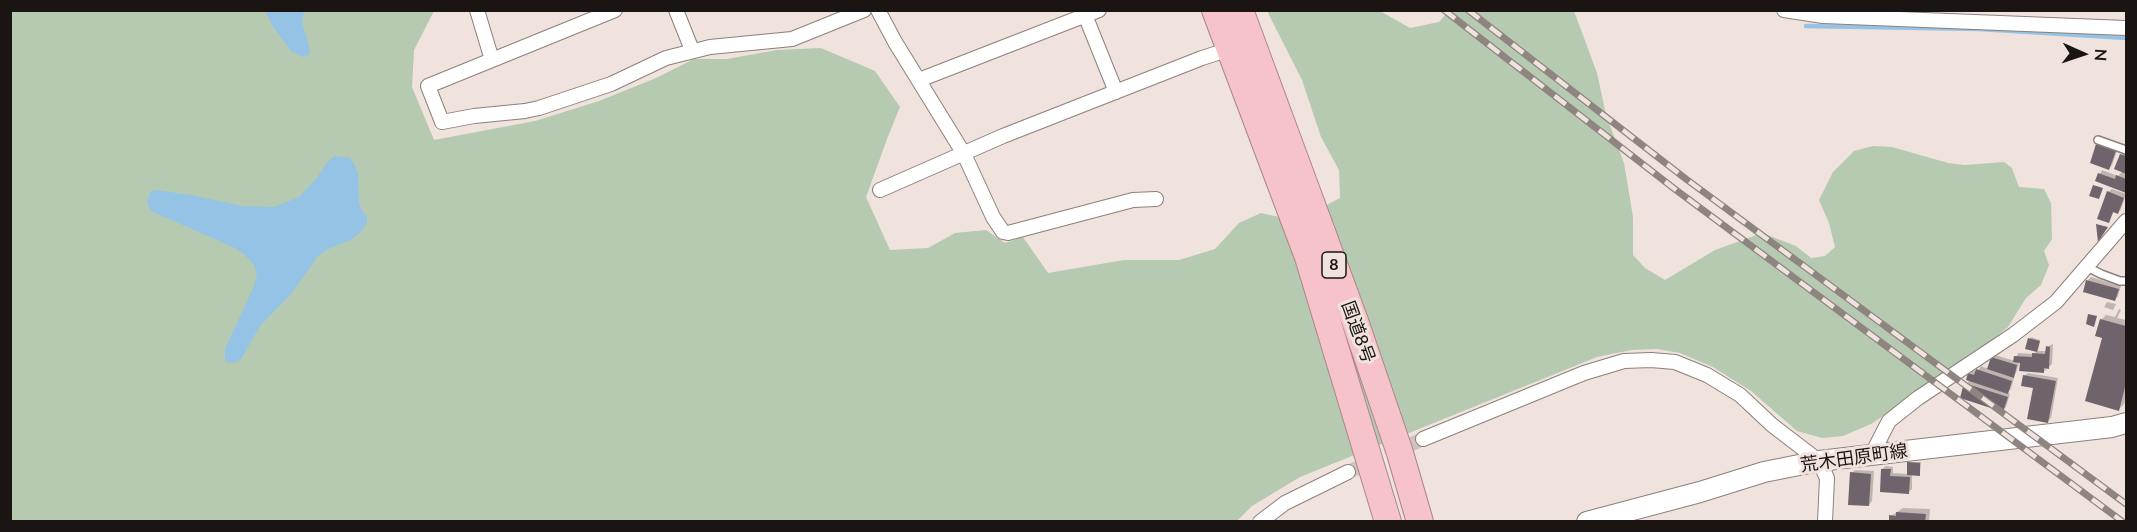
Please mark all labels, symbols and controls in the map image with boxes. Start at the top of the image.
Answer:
north arrow [2053,24,2113,84]
text: N [2092,48,2111,62]
road number: 8 [1322,252,1346,278]
street label: 国道8号 [1337,298,1379,366]
street label: 荒木田原町線 [1799,440,1909,476]

